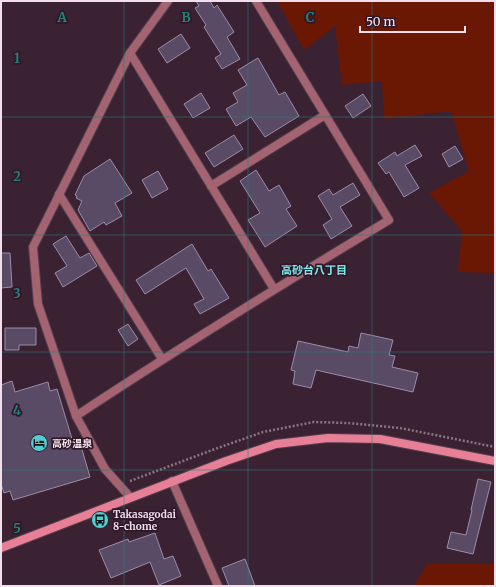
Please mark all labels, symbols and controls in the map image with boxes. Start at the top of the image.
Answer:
scale bar [360,8,465,34]
text: A [56,9,67,26]
text: B [181,9,191,26]
text: C [306,9,315,26]
text: 50 m [366,14,395,29]
text: 1 [14,50,20,67]
text: 2 [13,168,21,185]
district label: 高砂台八丁目 [281,263,347,277]
text: 3 [13,285,21,302]
text: 4 [13,402,22,419]
hotel icon: 高砂温泉 [29,433,49,453]
place label: 高砂温泉 [52,437,93,450]
place label: Takasagodai 8-chome [113,508,177,533]
bus stop icon: Takasagodai 8-chome [90,510,110,530]
text: 5 [13,520,21,537]

